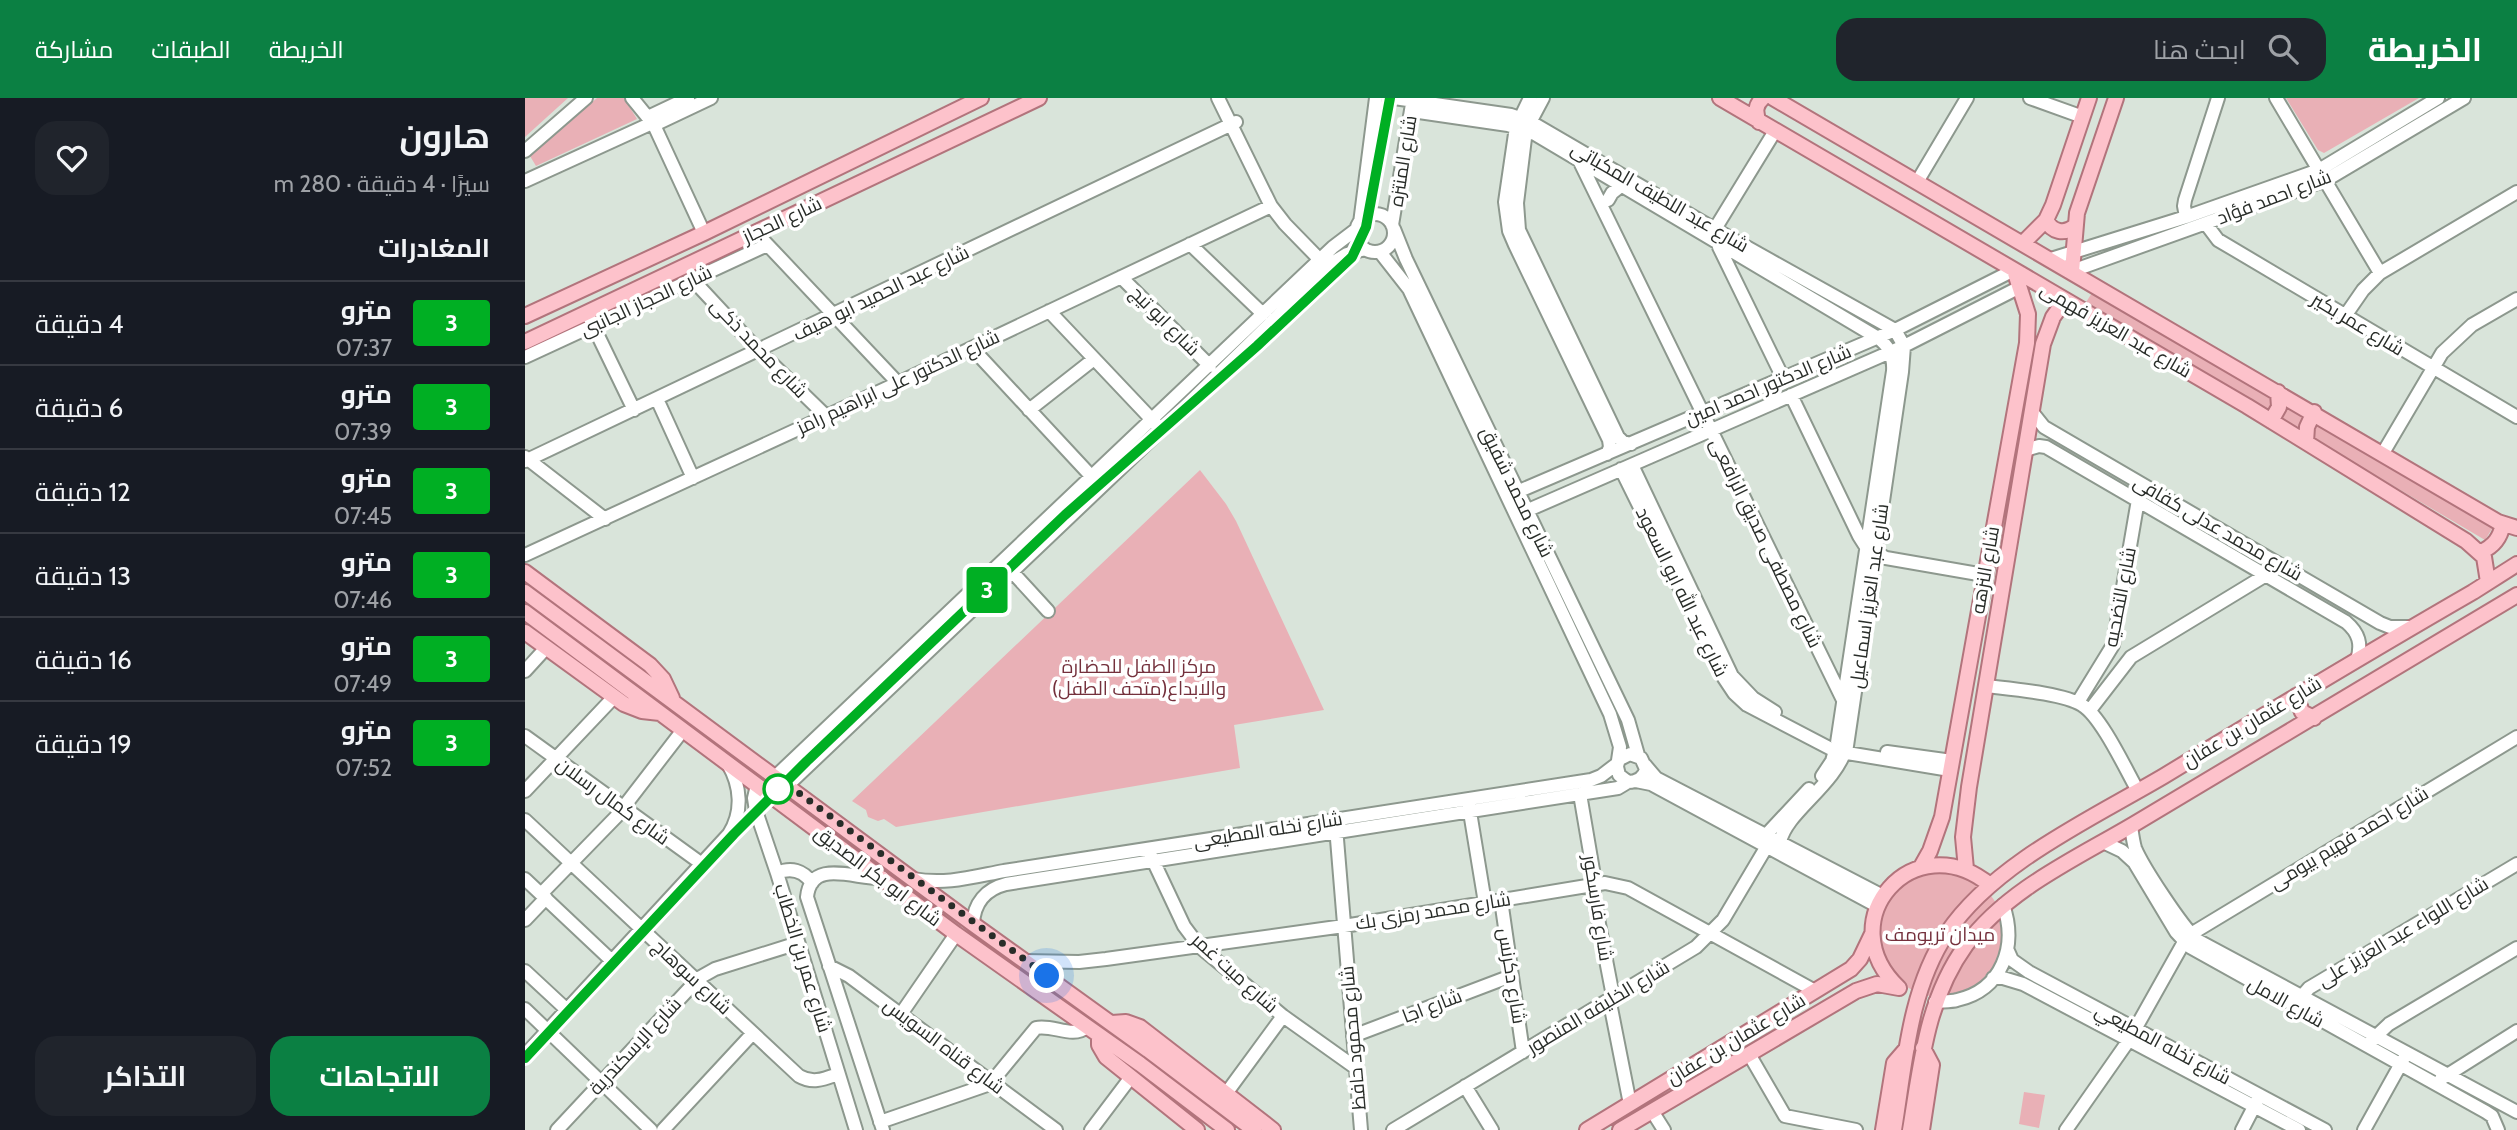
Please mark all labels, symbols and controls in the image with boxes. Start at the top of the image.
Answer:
search box [1836,18,2326,81]
text: الخريطة [2368,29,2482,69]
icon: search [2264,30,2302,68]
text: ابحث هنا [2153,34,2246,66]
text: مشاركة [35,35,113,64]
text: الطبقات [151,35,231,64]
text: الخريطة [269,35,344,64]
street label: شارع المنتزه [1384,114,1424,209]
text: هارون [399,116,490,156]
button: heart [35,121,109,195]
street label: شارع عبد اللطيف المكباتى [1566,137,1753,259]
street label: شارع احمد فؤاد [2213,165,2335,231]
text: سيرًا · 4 دقيقة · 280 m [274,170,490,198]
street label: شارع الحجاز [738,192,826,251]
text: المغادرات [378,232,490,264]
street label: شارع عبد الحميد ابو هيف [789,240,974,347]
street label: شارع الحجاز الجانبى [576,260,716,343]
street label: شارع عبد العزيز فهمى [2035,277,2196,384]
street label: شارع ابو تيج [1124,281,1205,362]
street label: شارع عمر بكير [2306,287,2408,362]
street label: شارع محمد ذكى [704,293,812,404]
text: مترو [341,294,392,326]
text: 4 دقيقة [35,308,124,340]
text: 3 [445,308,458,337]
street label: شارع الدكتور على ابراهيم رامز [792,325,1004,441]
text: 07:37 [336,334,392,362]
street label: شارع الدكتور احمد امين [1681,340,1855,432]
text: مترو [341,378,392,410]
text: 6 دقيقة [35,392,123,424]
text: 3 [445,392,458,421]
text: 07:39 [334,418,392,446]
street label: شارع محمد شفيق [1474,423,1559,562]
street label: شارع مصطفى صديق الرافعى [1703,434,1827,653]
text: مترو [341,462,392,494]
street label: شارع محمد عدلى كفافى [2128,470,2307,588]
text: 12 دقيقة [35,476,131,508]
text: 3 [445,476,458,505]
text: 07:45 [334,502,392,530]
street label: شارع عبد العزيز اسماعيل [1845,502,1895,690]
street label: شارع عبد الله ابو السعود [1629,503,1734,682]
street label: شارع النزهه [1966,524,2006,616]
street label: شارع التضحيه [2099,545,2143,649]
text: مترو [341,546,392,578]
text: 13 دقيقة [35,560,131,592]
text: 3 [445,560,458,589]
line badge: 3 [964,567,1010,613]
text: 3 [981,575,993,604]
text: 07:46 [333,586,392,614]
text: مترو [341,630,392,662]
text: 16 دقيقة [35,644,132,676]
text: 3 [445,644,458,673]
park label: مركز الطفل للحضارة والابداع(متحف الطفل) [1052,655,1226,702]
text: 07:49 [333,670,392,698]
street label: شارع عثمان بن عفان [2179,672,2326,774]
text: مترو [341,714,392,746]
text: 19 دقيقة [35,728,132,760]
text: 3 [445,728,458,757]
street label: شارع كمال رسلان [551,752,674,851]
text: 07:52 [335,754,392,782]
unlabelled marker [763,774,793,804]
street label: شارع احمد فهيم بيومى [2265,782,2434,896]
street label: شارع نخله المطيعى [1192,807,1344,855]
street label: شارع ابو بكر الصديق [809,821,946,933]
street label: شارع فارسكور [1576,852,1618,963]
street label: شارع اللواء عبد العزيز على [2313,872,2494,994]
street label: شارع عمر بن الخطاب [768,881,837,1036]
street label: شارع محمد رمزى بك [1354,887,1513,937]
park label: ميدان تريومف [1885,923,1995,946]
street label: شارع دكرنس [1491,926,1531,1026]
street label: شارع ميت غمر [1185,928,1283,1019]
street label: شارع سوهاج [646,935,736,1021]
street label: شارع الخليفه المنصور [1522,955,1675,1061]
your location [1029,958,1064,993]
street label: شارع محمود حافظ [1335,965,1373,1111]
street label: شارع الامل [2243,972,2328,1034]
street label: شارع اجا [1399,984,1466,1030]
street label: شارع عثمان بن عفان [1663,989,1810,1091]
street label: شارع الإسكندرية [584,992,687,1101]
street label: شارع قناه السويس [878,993,1009,1101]
street label: شارع نخله المطيعي [2090,999,2235,1092]
button: التذاكر [35,1036,256,1116]
button: الاتجاهات [270,1036,490,1116]

